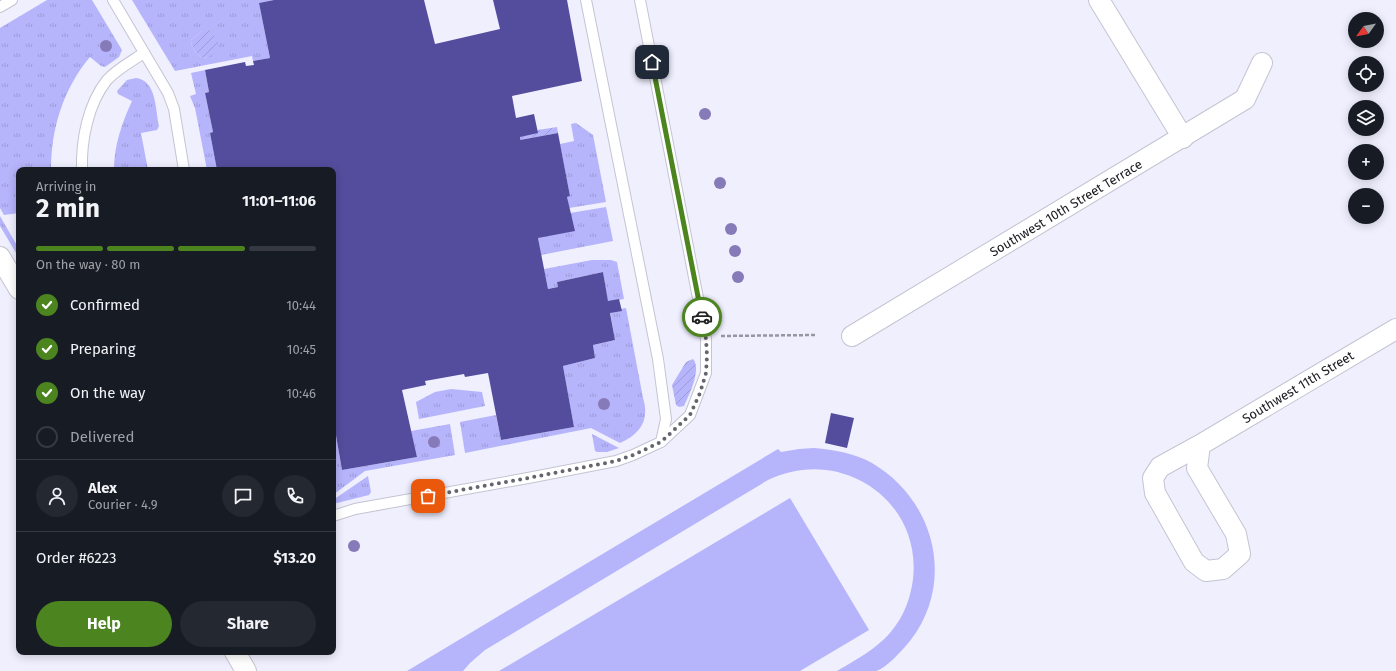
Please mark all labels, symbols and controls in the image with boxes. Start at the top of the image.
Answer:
north arrow [1348,12,1384,48]
map controls [1348,12,1384,224]
pin [635,45,669,79]
icon: home [641,51,663,73]
button: locate [1348,56,1384,92]
button: layers [1348,100,1384,136]
button: + [1348,144,1384,180]
street label: Southwest 10th Street Terrace [987,156,1145,260]
text: Arriving in [36,179,96,194]
button: − [1348,188,1384,224]
text: 11:01–11:06 [242,192,316,210]
text: 2 min [36,193,100,224]
text: On the way · 80 m [36,257,140,272]
icon: check [36,294,58,316]
text: Confirmed [70,296,140,314]
courier [682,297,722,337]
text: 10:44 [286,298,316,313]
icon: car [691,306,713,328]
icon: check [36,338,58,360]
text: Preparing [70,340,135,358]
text: 10:45 [287,342,316,357]
street label: Southwest 11th Street [1240,348,1357,426]
icon: check [36,382,58,404]
text: On the way [70,384,145,402]
text: 10:46 [286,386,316,401]
text: Delivered [70,428,134,446]
button: person [36,475,78,517]
button: chat [222,475,264,517]
button: phone [274,475,316,517]
text: Alex [88,479,117,497]
pin [411,479,445,513]
icon: bag [417,485,439,507]
text: Courier · 4.9 [88,497,158,512]
text: Order #6223 [36,549,116,567]
text: $13.20 [273,549,316,567]
button: Help [36,601,172,647]
button: Share [180,601,316,647]

